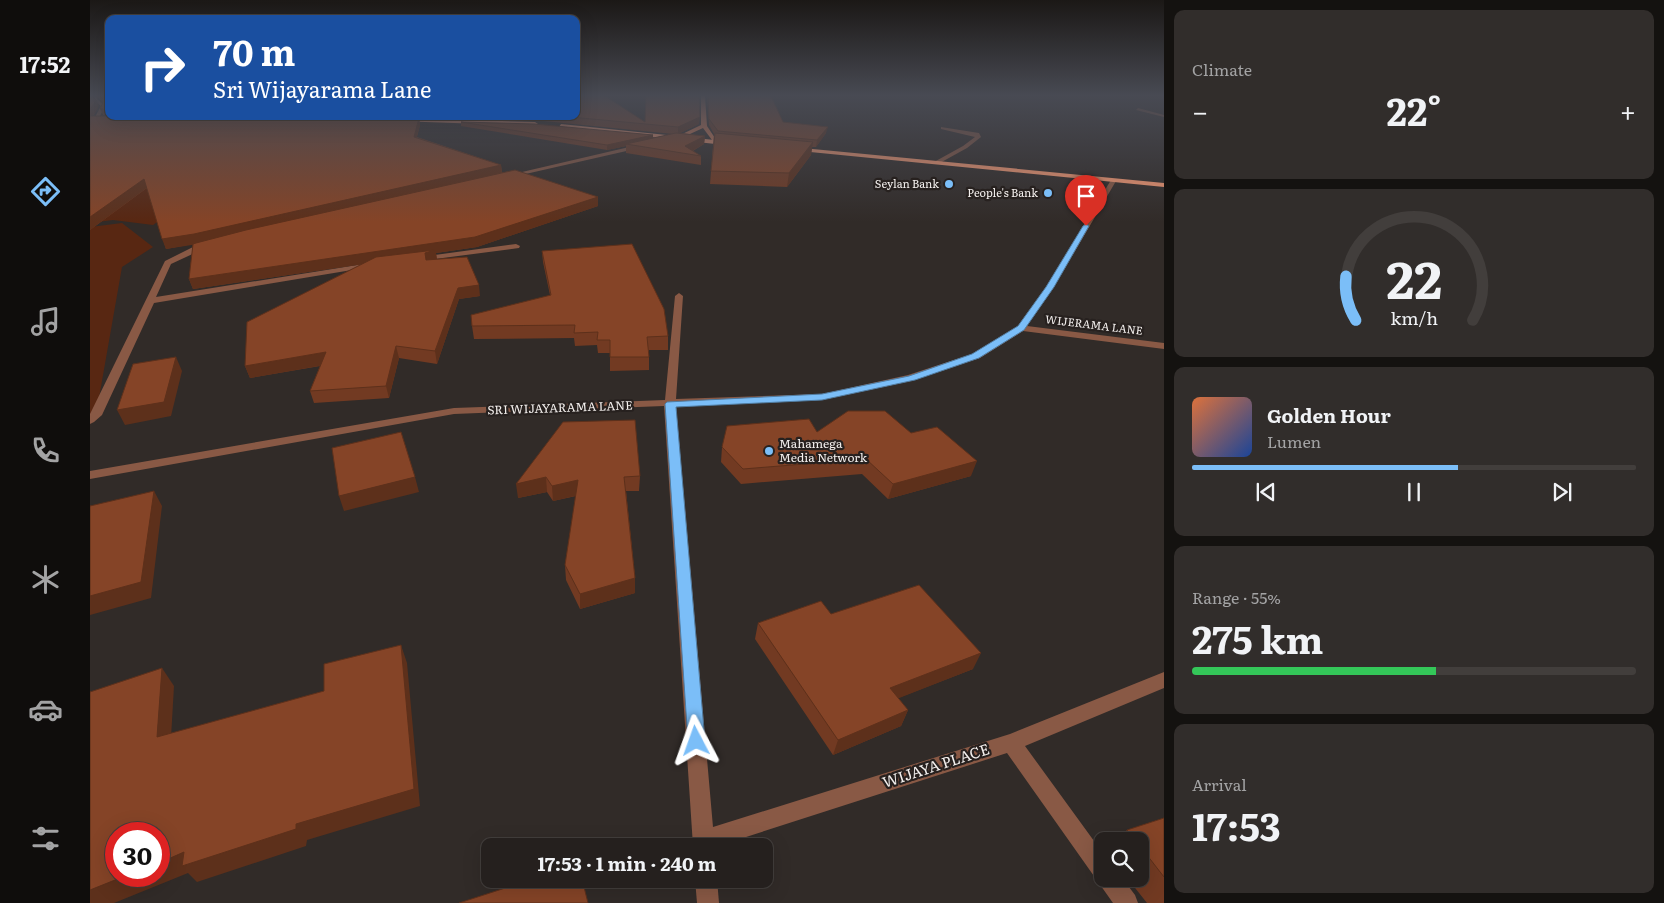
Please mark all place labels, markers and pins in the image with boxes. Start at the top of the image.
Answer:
place label: Seylan Bank [875,175,939,191]
pin [1065,175,1107,226]
marker: Seylan Bank [943,178,955,190]
place label: People's Bank [967,184,1038,200]
marker: People's Bank [1042,187,1054,199]
place label: Mahamega Media Network [779,434,868,466]
marker: Mahamega Media Network [763,445,775,457]

